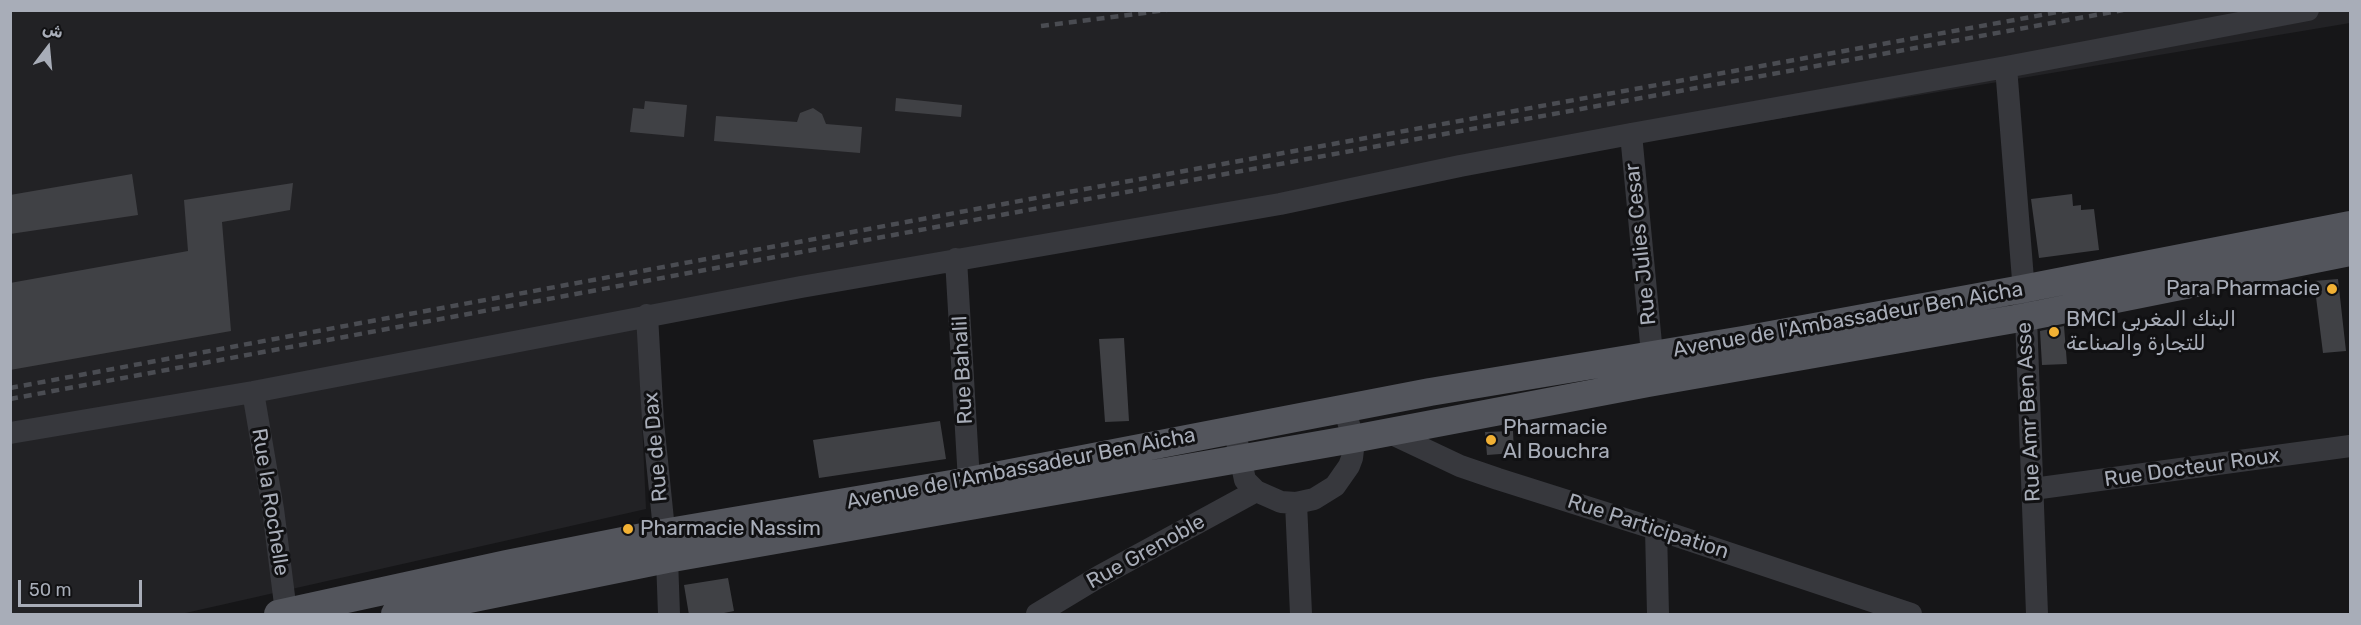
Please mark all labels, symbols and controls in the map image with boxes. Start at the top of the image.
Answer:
north arrow [18,18,78,78]
text: ش [41,18,65,42]
street label: Rue Julies Cesar [1620,162,1662,326]
place label: Para Pharmacie [2166,276,2320,302]
street label: Avenue de l'Ambassadeur Ben Aicha [1671,277,2025,363]
marker: Para Pharmacie [2325,282,2339,296]
place label: BMCI البنك المغربي للتجارة والصناعة [2066,307,2236,357]
street label: Rue Bahalil [948,315,978,425]
street label: Rue Amr Ben Asse [2012,321,2046,503]
marker: BMCI البنك المغربي للتجارة والصناعة [2047,325,2061,339]
street label: Rue de Dax [639,391,673,503]
place label: Pharmacie Al Bouchra [1503,415,1610,465]
street label: Avenue de l'Ambassadeur Ben Aicha [844,423,1198,515]
street label: Rue la Rochelle [246,426,294,578]
marker: Pharmacie Al Bouchra [1484,433,1498,447]
street label: Rue Docteur Roux [2103,443,2281,493]
street label: Rue Participation [1564,489,1732,565]
street label: Rue Grenoble [1082,509,1210,595]
place label: Pharmacie Nassim [640,516,821,542]
marker: Pharmacie Nassim [621,522,635,536]
scale bar [21,568,146,606]
text: 50 m [29,579,72,601]

